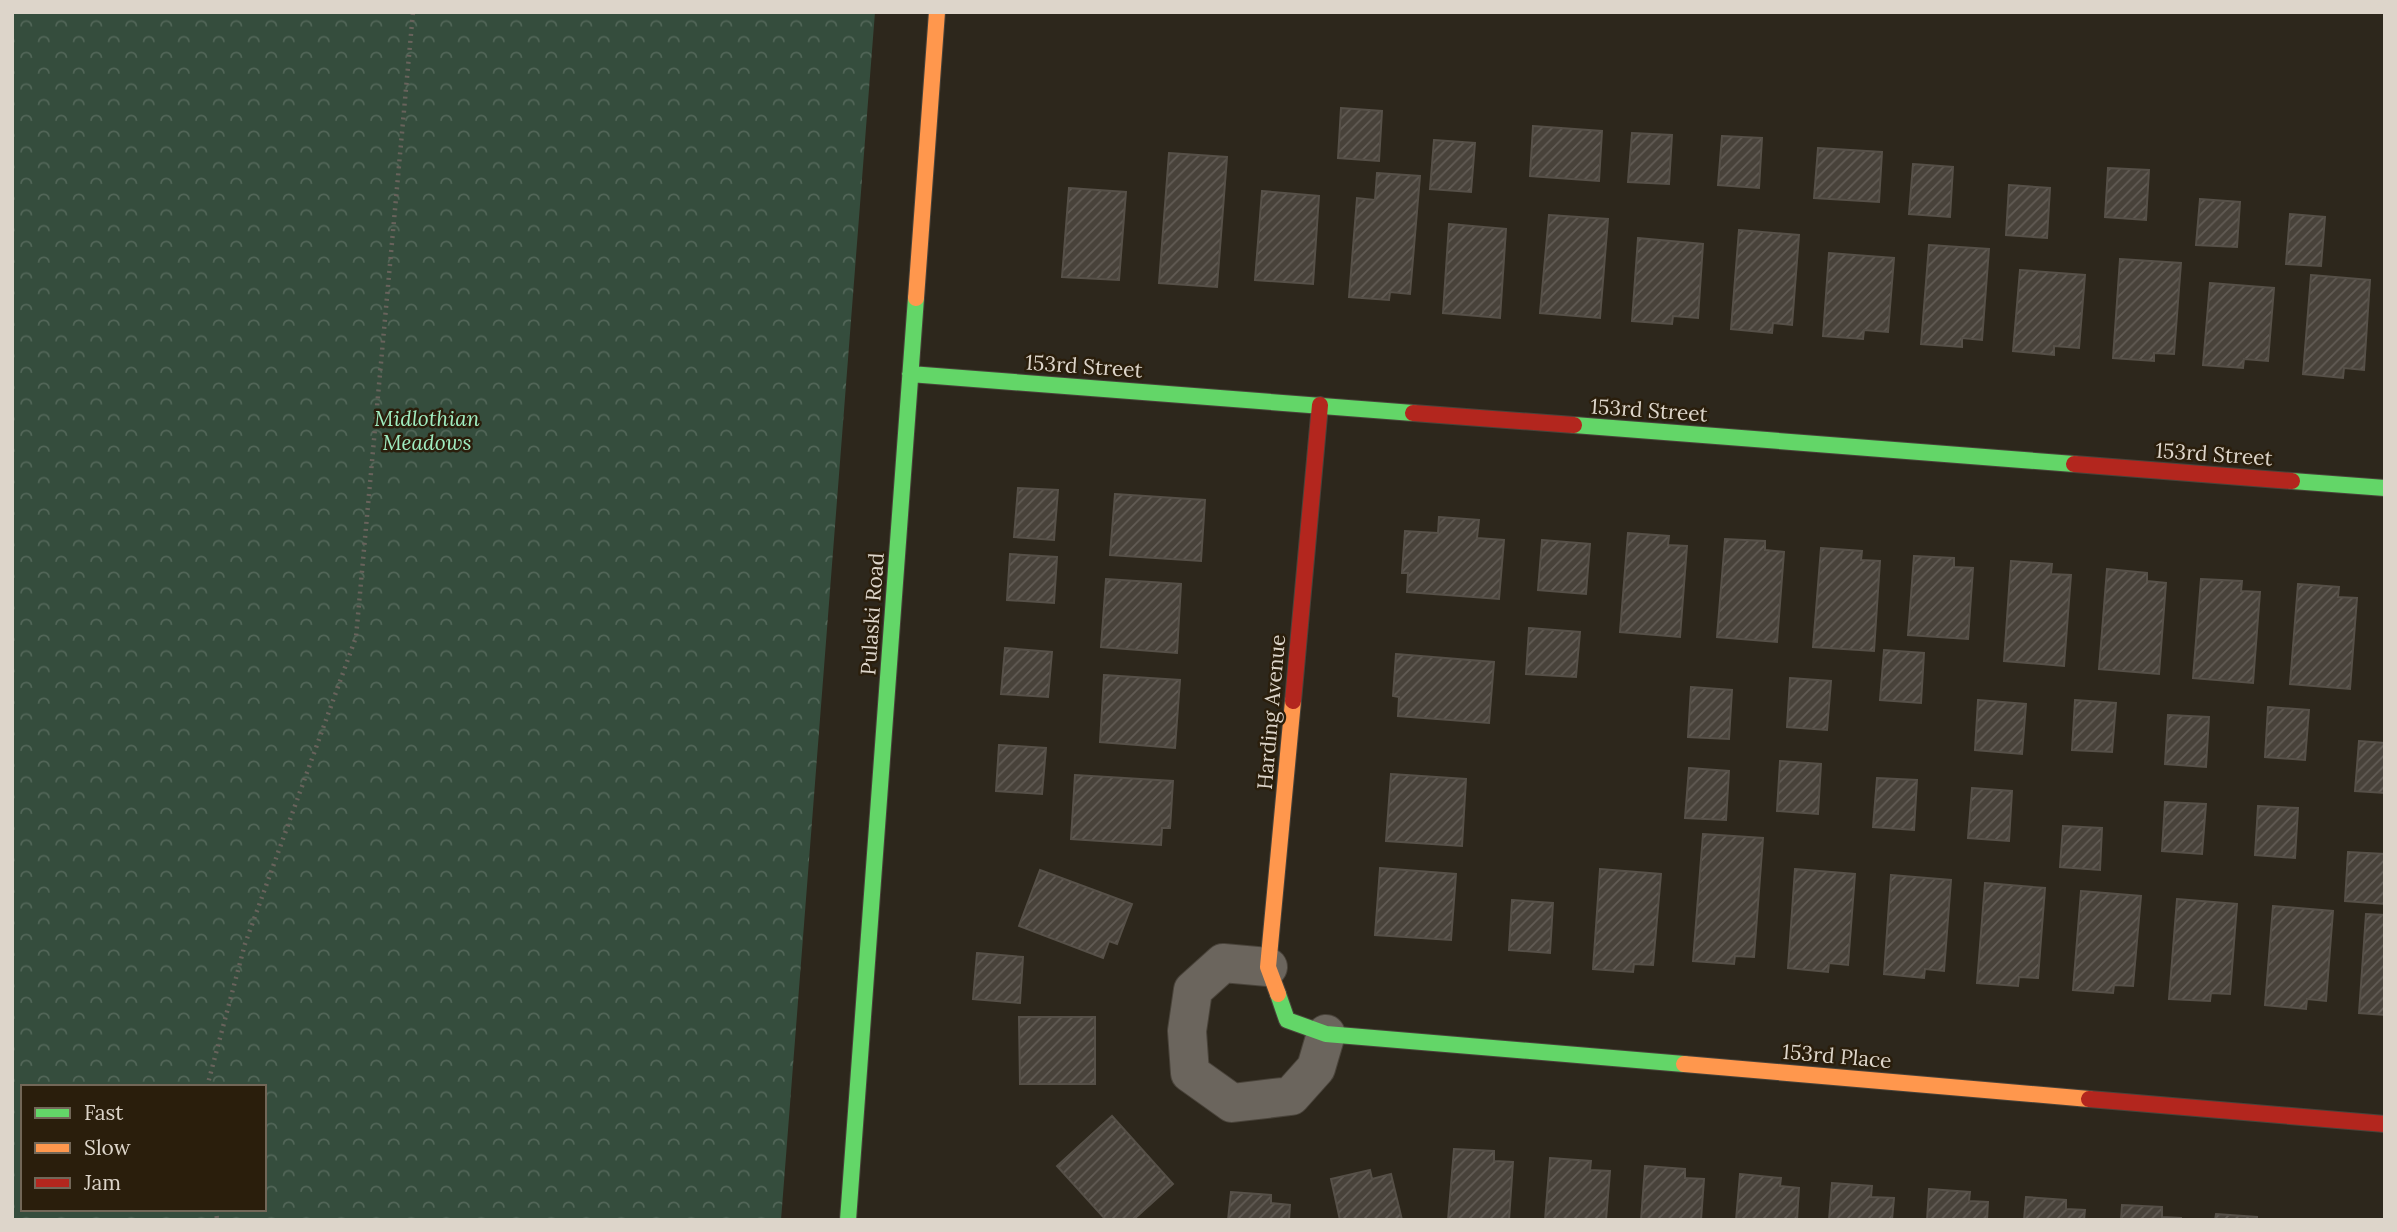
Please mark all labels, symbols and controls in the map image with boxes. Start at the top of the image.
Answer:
street label: 153rd Street [1025,348,1144,384]
street label: 153rd Street [1590,392,1709,428]
park label: Midlothian Meadows [374,405,480,456]
street label: 153rd Street [2155,436,2274,472]
street label: Pulaski Road [854,552,890,676]
street label: Harding Avenue [1251,633,1291,791]
street label: 153rd Place [1781,1038,1893,1074]
legend [21,1085,266,1211]
text: Fast [84,1099,124,1126]
text: Slow [84,1134,131,1161]
text: Jam [83,1169,121,1196]

